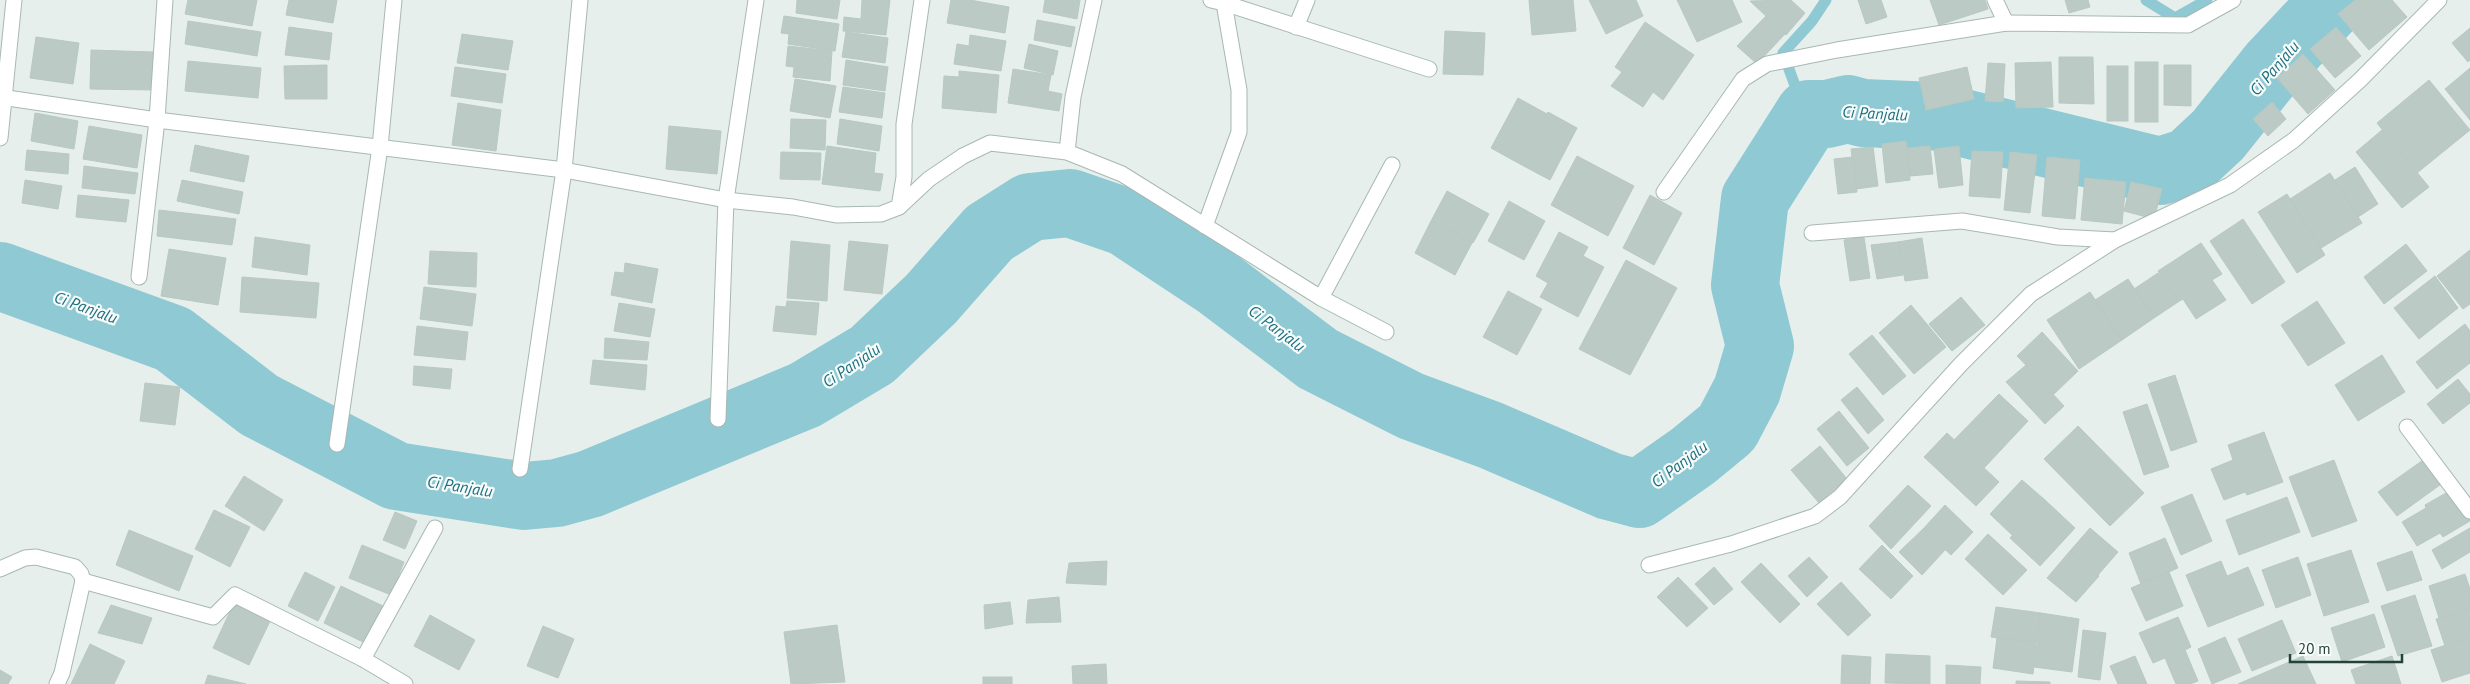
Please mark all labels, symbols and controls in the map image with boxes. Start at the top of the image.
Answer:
water label: Ci Panjalu [2245,37,2303,99]
water label: Ci Panjalu [1842,101,1908,125]
water label: Ci Panjalu [52,286,120,328]
water label: Ci Panjalu [1245,300,1309,356]
water label: Ci Panjalu [818,338,884,392]
water label: Ci Panjalu [1647,436,1711,492]
water label: Ci Panjalu [426,471,494,501]
scale bar [2290,632,2402,664]
text: 20 m [2298,639,2331,658]

